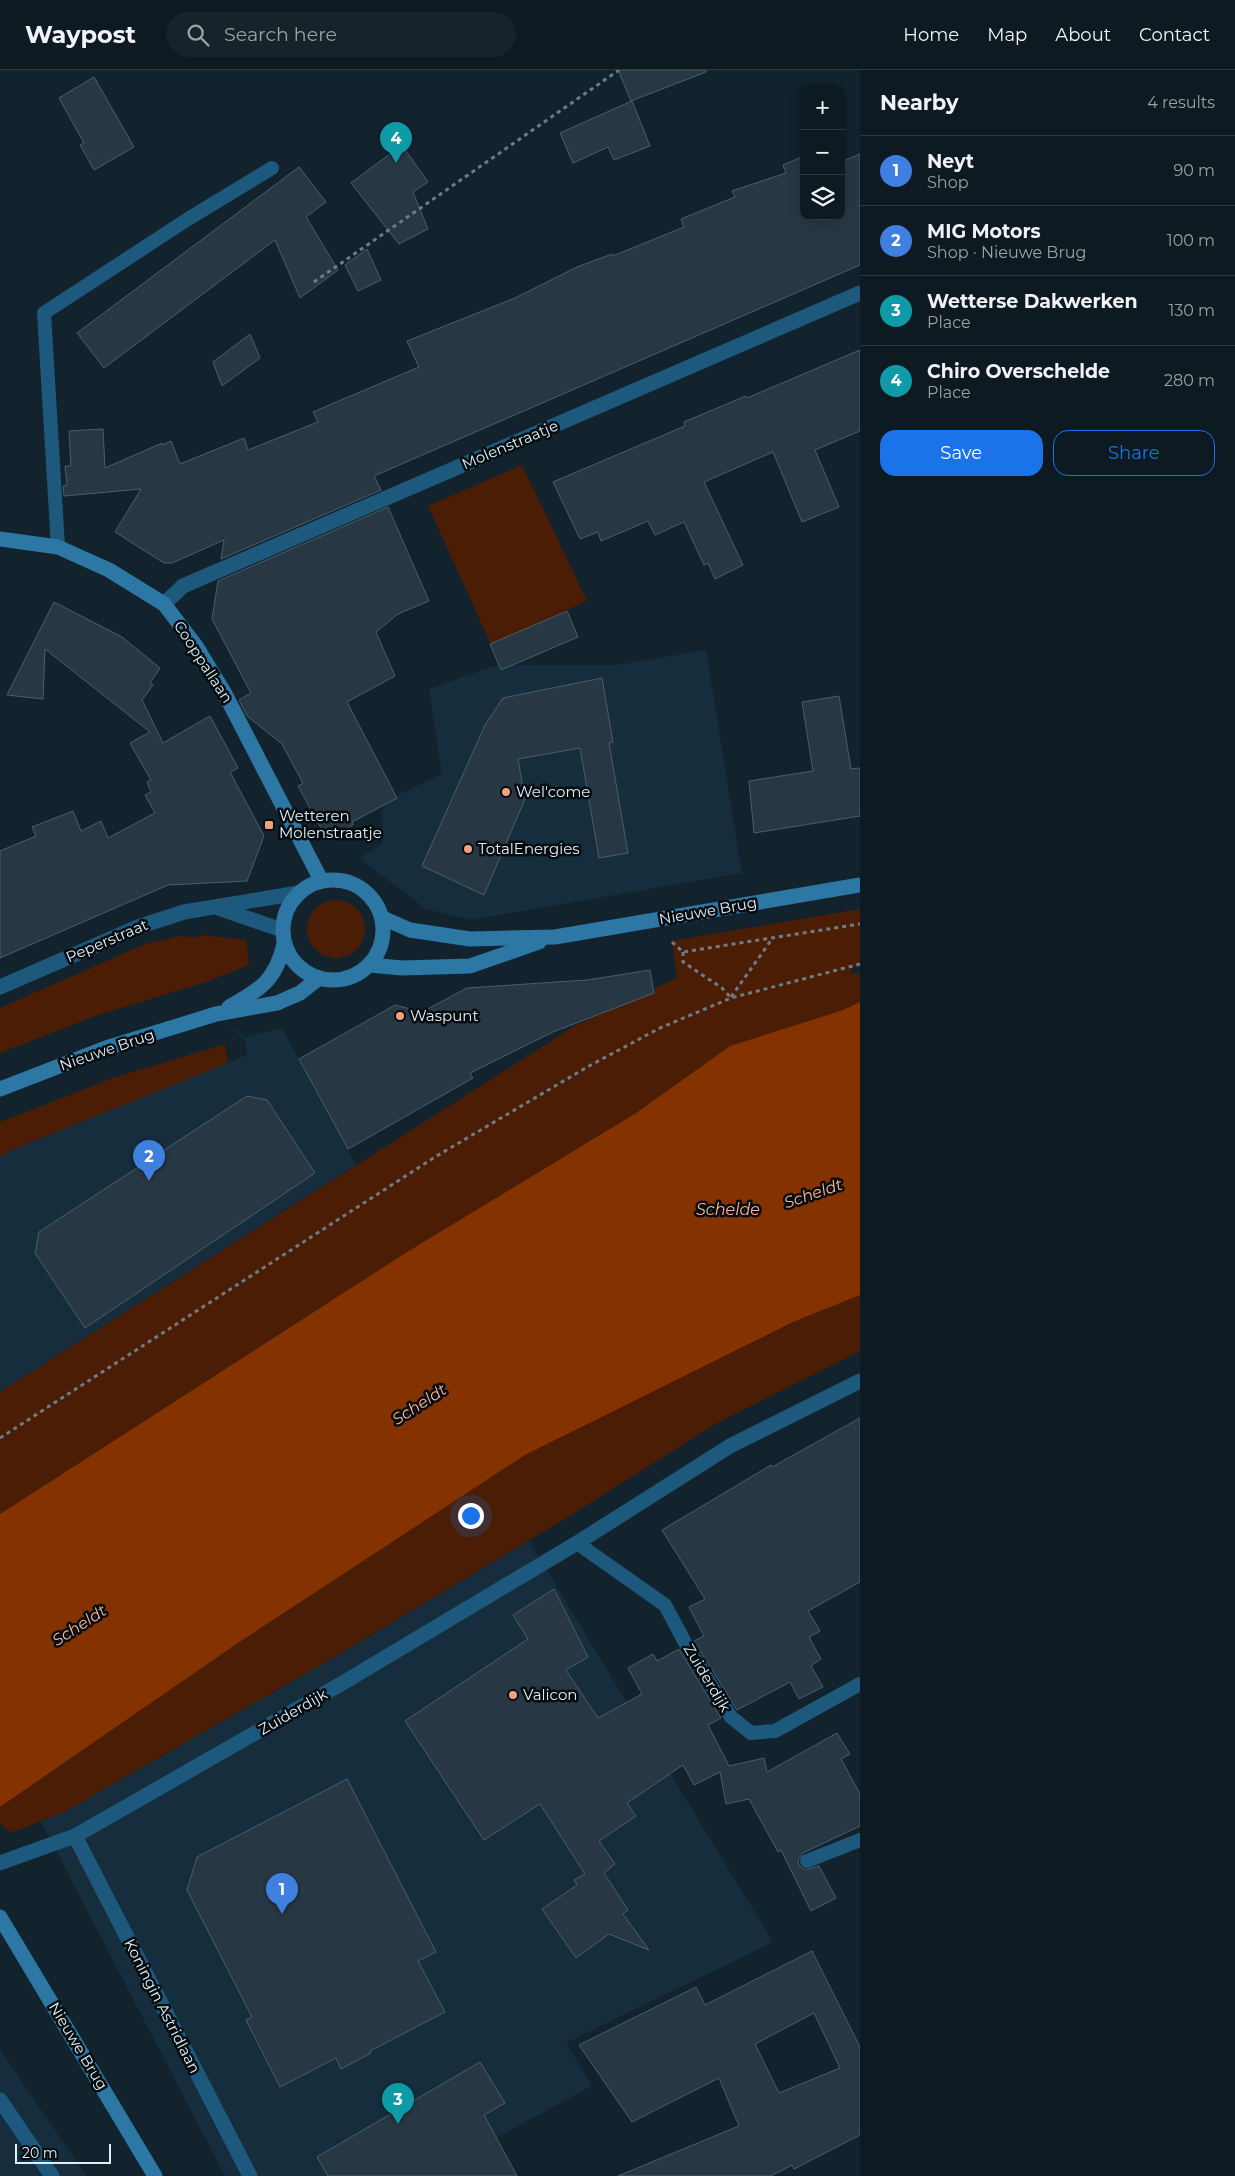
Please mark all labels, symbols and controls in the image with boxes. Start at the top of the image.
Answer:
search box [166,12,516,57]
text: Waypost [25,20,136,49]
icon: search [184,21,212,49]
text: Search here [224,23,337,46]
text: Home [903,24,959,46]
text: Map [987,24,1027,46]
text: About [1055,24,1111,46]
text: Contact [1139,24,1210,46]
map controls [800,85,845,220]
button: + [800,85,845,130]
text: Nearby [880,90,959,115]
text: 4 results [1147,93,1215,112]
pin: 4 [380,122,412,163]
button: − [800,130,845,175]
text: Neyt [927,150,974,173]
text: 1 [893,161,899,180]
text: 90 m [1173,161,1215,180]
text: Shop [927,173,969,192]
button: layers [800,175,845,220]
text: MIG Motors [927,220,1041,243]
text: 2 [891,231,901,250]
text: 100 m [1167,231,1215,250]
text: Shop · Nieuwe Brug [927,243,1087,262]
text: Wetterse Dakwerken [927,290,1138,313]
text: 3 [891,301,901,320]
text: 130 m [1168,301,1215,320]
text: Place [927,313,971,332]
text: Chiro Overschelde [927,360,1110,383]
text: 4 [890,371,902,390]
text: 280 m [1164,371,1215,390]
text: Place [927,383,971,402]
street label: Molenstraatje [459,416,561,473]
button: Save [880,430,1043,476]
button: Share [1053,430,1215,476]
street label: Cooppallaan [170,617,237,706]
place label: Wel'come [516,782,590,801]
marker: Wel'come [500,786,512,798]
place label: Wetteren Molenstraatje [279,806,382,842]
marker: Wetteren Molenstraatje [263,819,275,831]
place label: TotalEnergies [478,839,580,858]
marker: TotalEnergies [462,843,474,855]
street label: Nieuwe Brug [658,893,758,928]
street label: Peperstraat [63,915,151,966]
place label: Waspunt [410,1006,479,1025]
marker: Waspunt [394,1010,406,1022]
street label: Nieuwe Brug [57,1024,157,1075]
pin: 2 [133,1140,165,1181]
water label: Scheldt [781,1174,845,1212]
water label: Schelde [696,1200,760,1219]
water label: Scheldt [389,1380,450,1429]
your location [458,1503,484,1529]
water label: Scheldt [49,1601,110,1650]
street label: Zuiderdijk [680,1640,735,1715]
street label: Zuiderdijk [255,1684,330,1739]
place label: Valicon [523,1685,577,1704]
marker: Valicon [507,1689,519,1701]
pin: 1 [266,1873,298,1914]
street label: Koningin Astridlaan [120,1935,205,2076]
street label: Nieuwe Brug [45,1998,112,2093]
pin: 3 [382,2083,414,2124]
scale bar [15,2141,111,2164]
text: 20 m [22,2144,58,2162]

